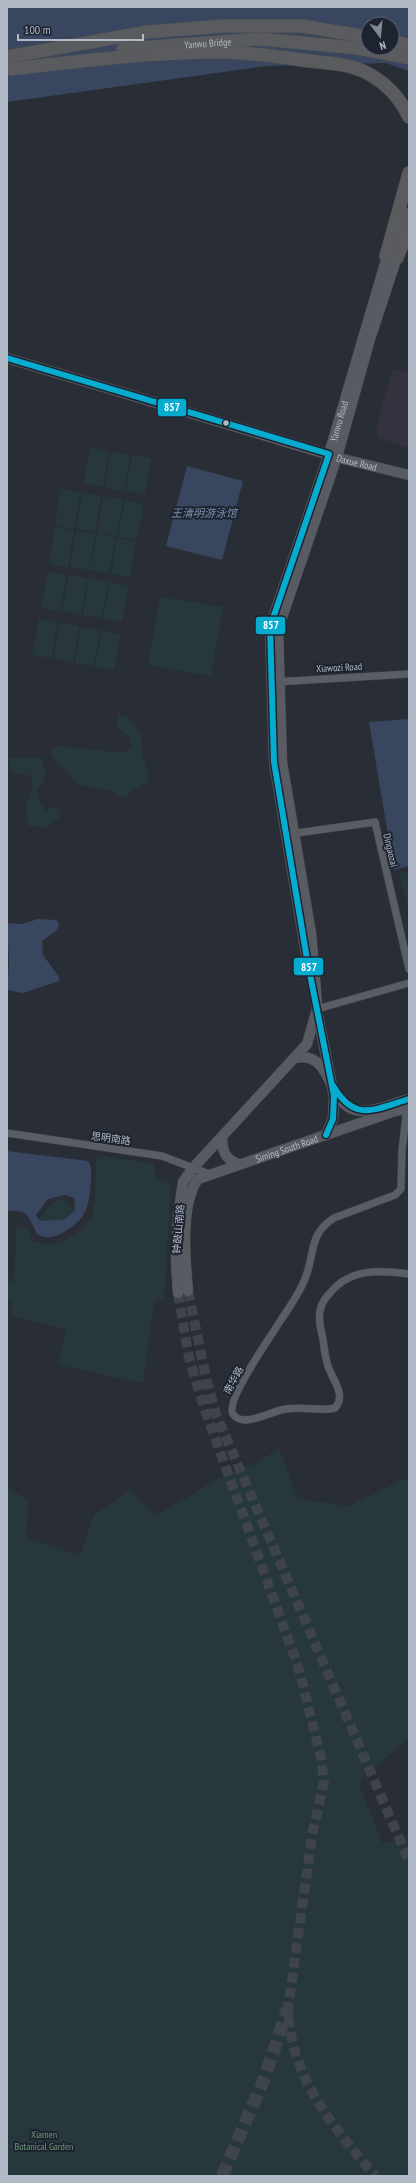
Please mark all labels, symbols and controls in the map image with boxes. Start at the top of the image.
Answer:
scale bar [18,16,143,42]
north arrow [360,16,400,56]
text: 100 m [24,22,51,37]
street label: Yanwu Bridge [184,35,232,52]
text: N [378,38,388,53]
line badge: 857 [157,398,187,417]
street label: Yanwu Road [327,399,351,443]
text: 857 [164,400,180,414]
unlabelled marker [221,418,231,428]
street label: Daxue Road [335,451,378,474]
water label: 王清明游泳馆 [171,506,239,520]
line badge: 857 [255,616,286,635]
text: 857 [263,618,279,632]
street label: Xiawozi Road [316,660,362,675]
street label: Dingaozai [380,832,401,868]
line badge: 857 [293,957,324,976]
text: 857 [301,960,317,974]
street label: 思明南路 [90,1129,132,1148]
street label: Siming South Road [254,1132,320,1166]
street label: 钟鼓山南路 [170,1204,187,1255]
street label: 南华路 [221,1364,246,1397]
park label: Xiamen Botanical Garden [15,2128,73,2153]

